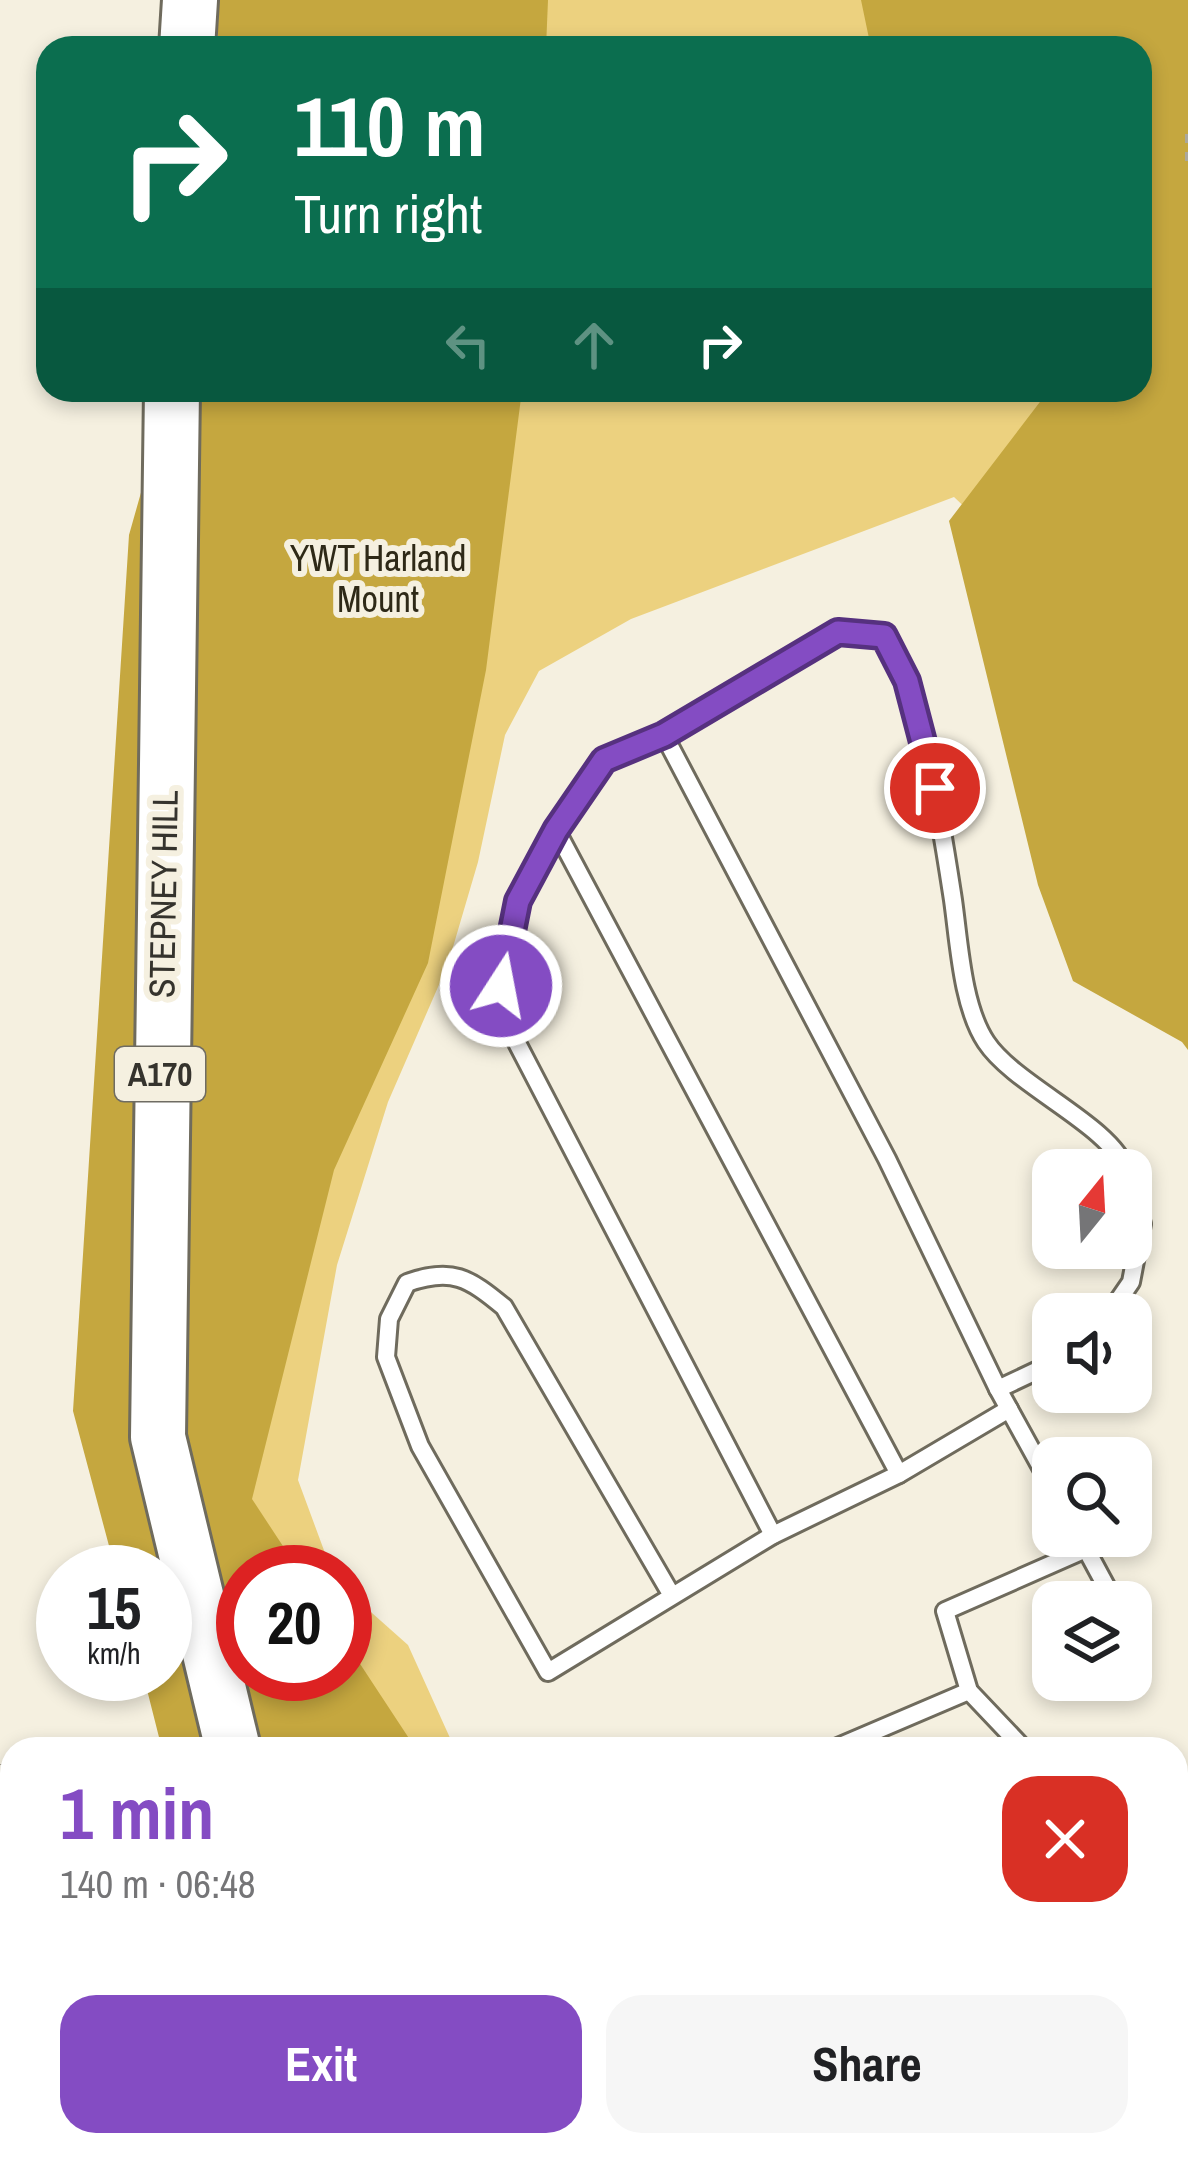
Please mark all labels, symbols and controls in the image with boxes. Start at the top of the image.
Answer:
text: 110 m [294,69,486,182]
icon: right [96,84,252,240]
text: Turn right [294,177,482,250]
icon: left [435,312,501,378]
icon: ahead [561,312,627,378]
icon: right [687,312,753,378]
park label: YWT Harland Mount [290,534,466,623]
pin [884,737,986,839]
icon: arrive [902,755,968,821]
street label: STEPNEY HILL [137,790,189,998]
position arrow [438,923,564,1049]
road number: A170 [115,1047,205,1101]
north arrow [1032,1149,1152,1269]
map controls [1032,1149,1152,1701]
button: sound [1032,1293,1152,1413]
button: search [1032,1437,1152,1557]
speed limit sign: 20 [216,1545,372,1701]
text: 15 [87,1567,141,1648]
button: layers [1032,1581,1152,1701]
text: km/h [87,1633,141,1673]
text: 1 min [60,1764,214,1861]
button: close [1002,1776,1128,1902]
text: 140 m · 06:48 [60,1858,256,1910]
button: Exit [60,1995,582,2133]
button: Share [606,1995,1128,2133]

